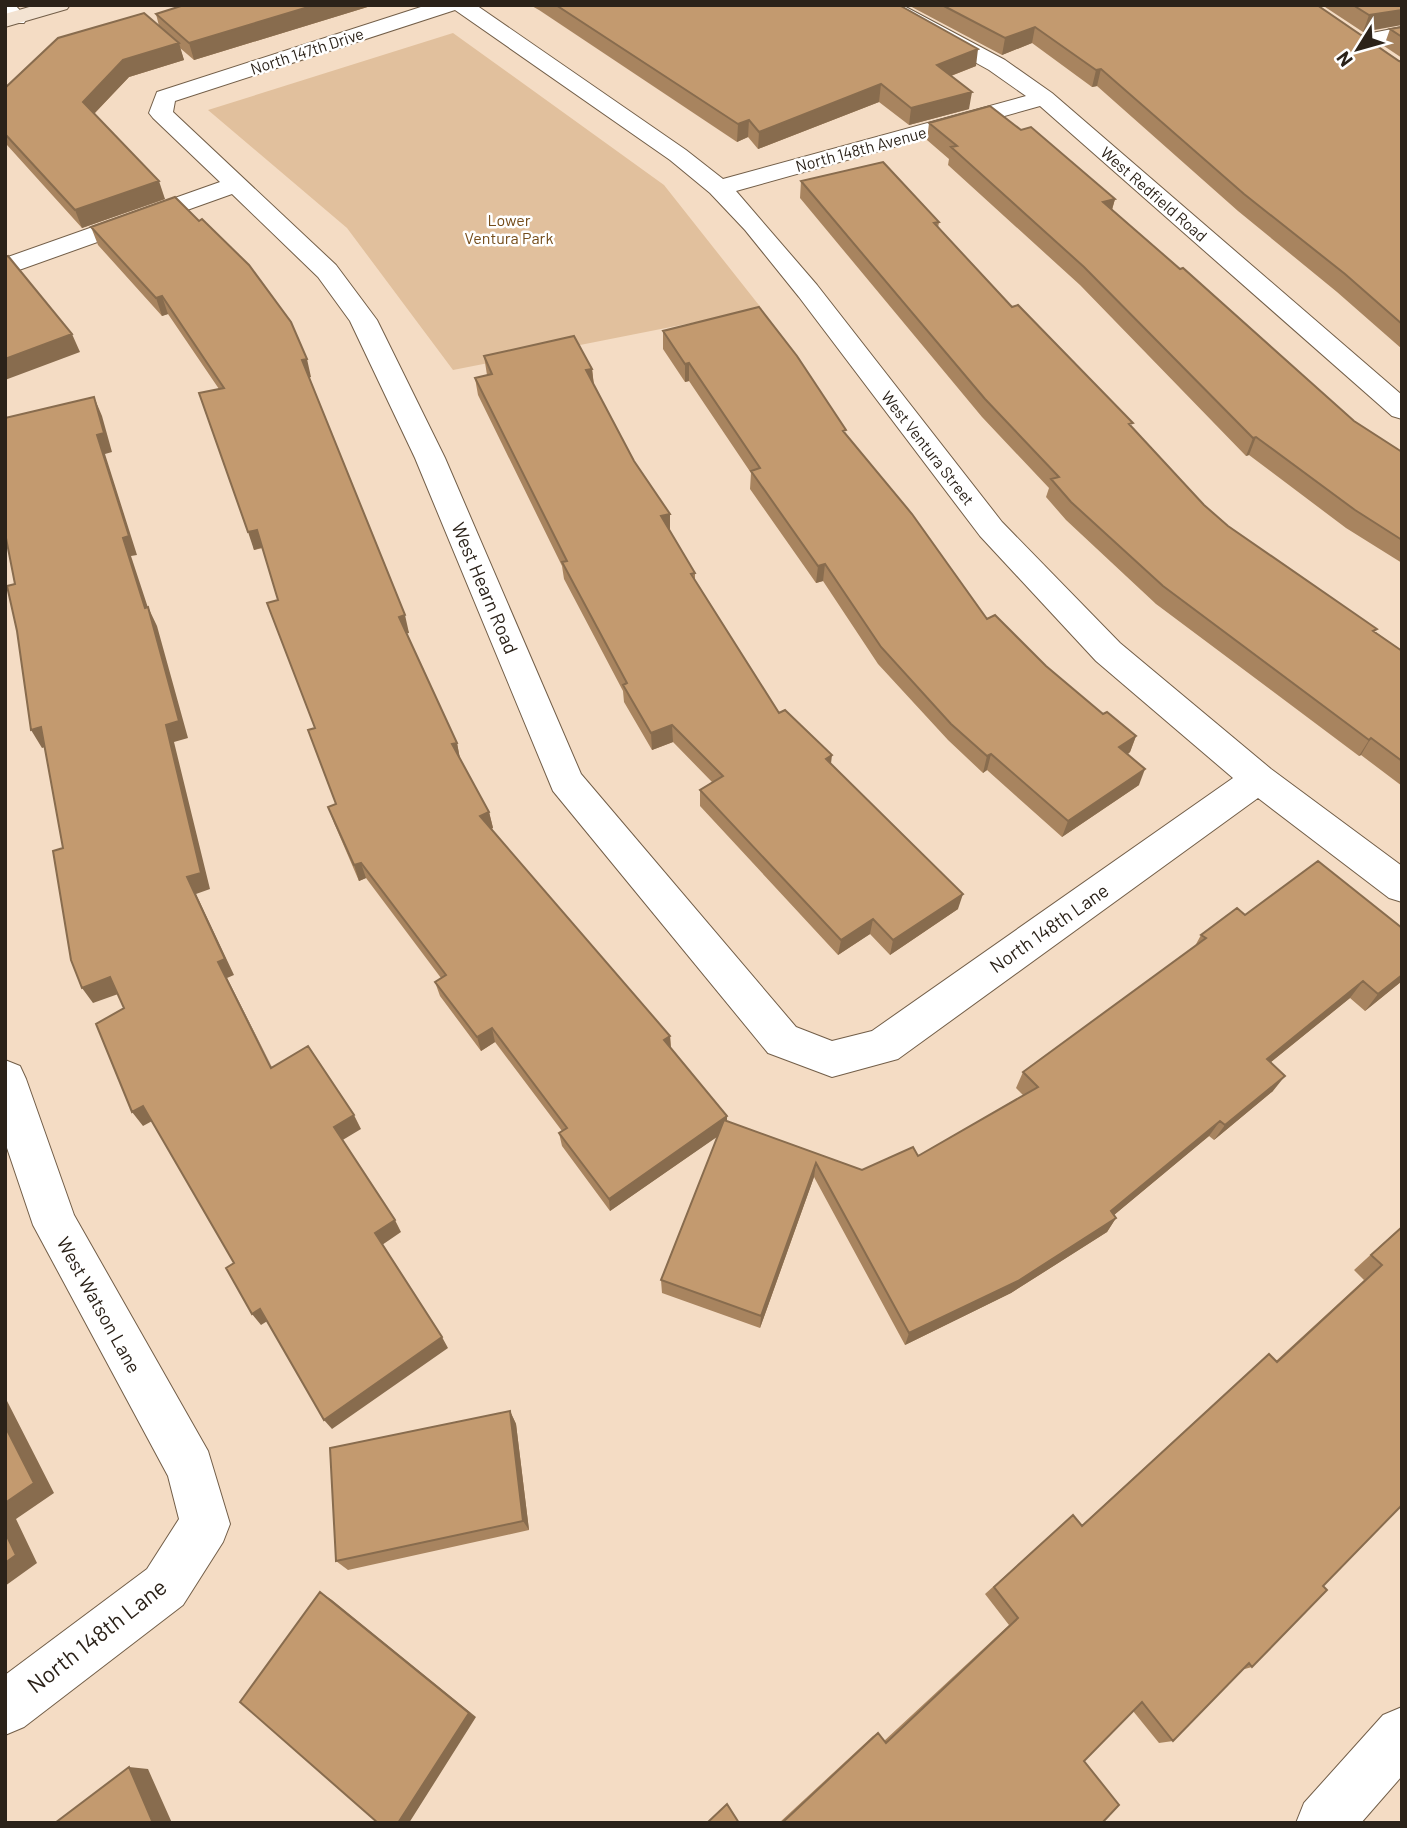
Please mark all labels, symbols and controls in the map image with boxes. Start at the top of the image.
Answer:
north arrow [1323,14,1393,84]
street label: North 147th Drive [248,23,366,78]
text: N [1331,48,1357,72]
street label: North 148th Avenue [793,122,928,175]
street label: West Redfield Road [1097,142,1211,245]
park label: Lower Ventura Park [465,210,553,247]
street label: West Ventura Street [878,387,979,508]
street label: West Hearn Road [447,519,524,657]
street label: North 148th Lane [985,878,1113,977]
street label: West Watson Lane [52,1233,146,1377]
street label: North 148th Lane [21,1572,172,1698]

